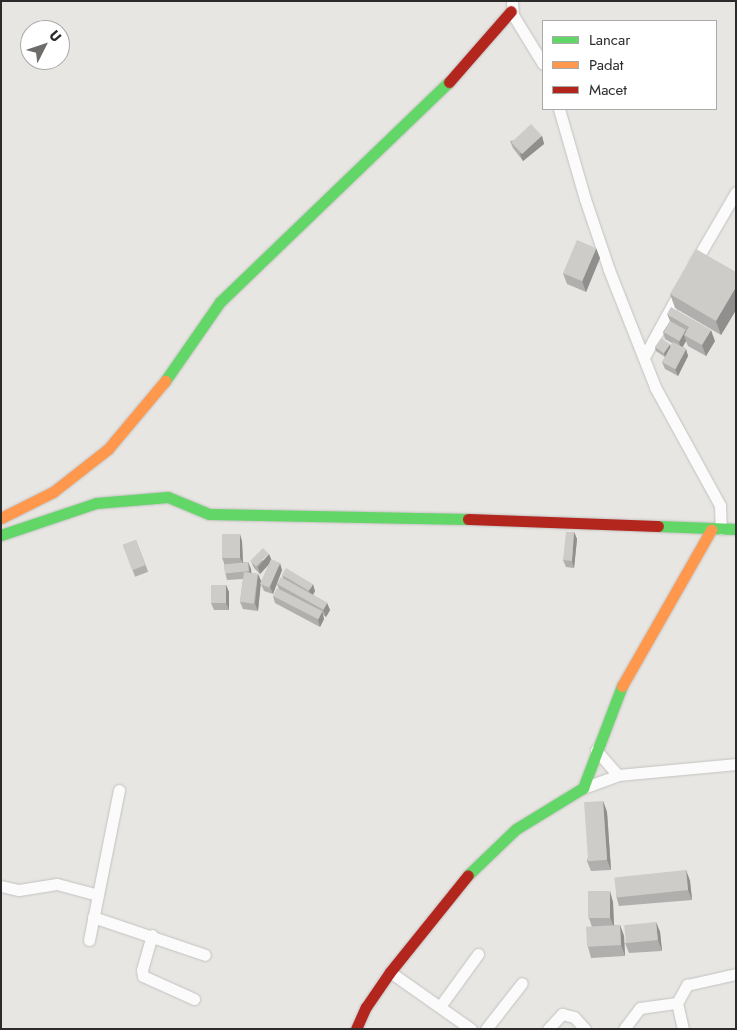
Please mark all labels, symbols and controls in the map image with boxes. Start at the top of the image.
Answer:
north arrow [20,20,70,70]
legend [542,20,717,110]
text: U [45,26,66,46]
text: Lancar [589,29,630,51]
text: Padat [589,54,623,76]
text: Macet [589,79,627,101]

